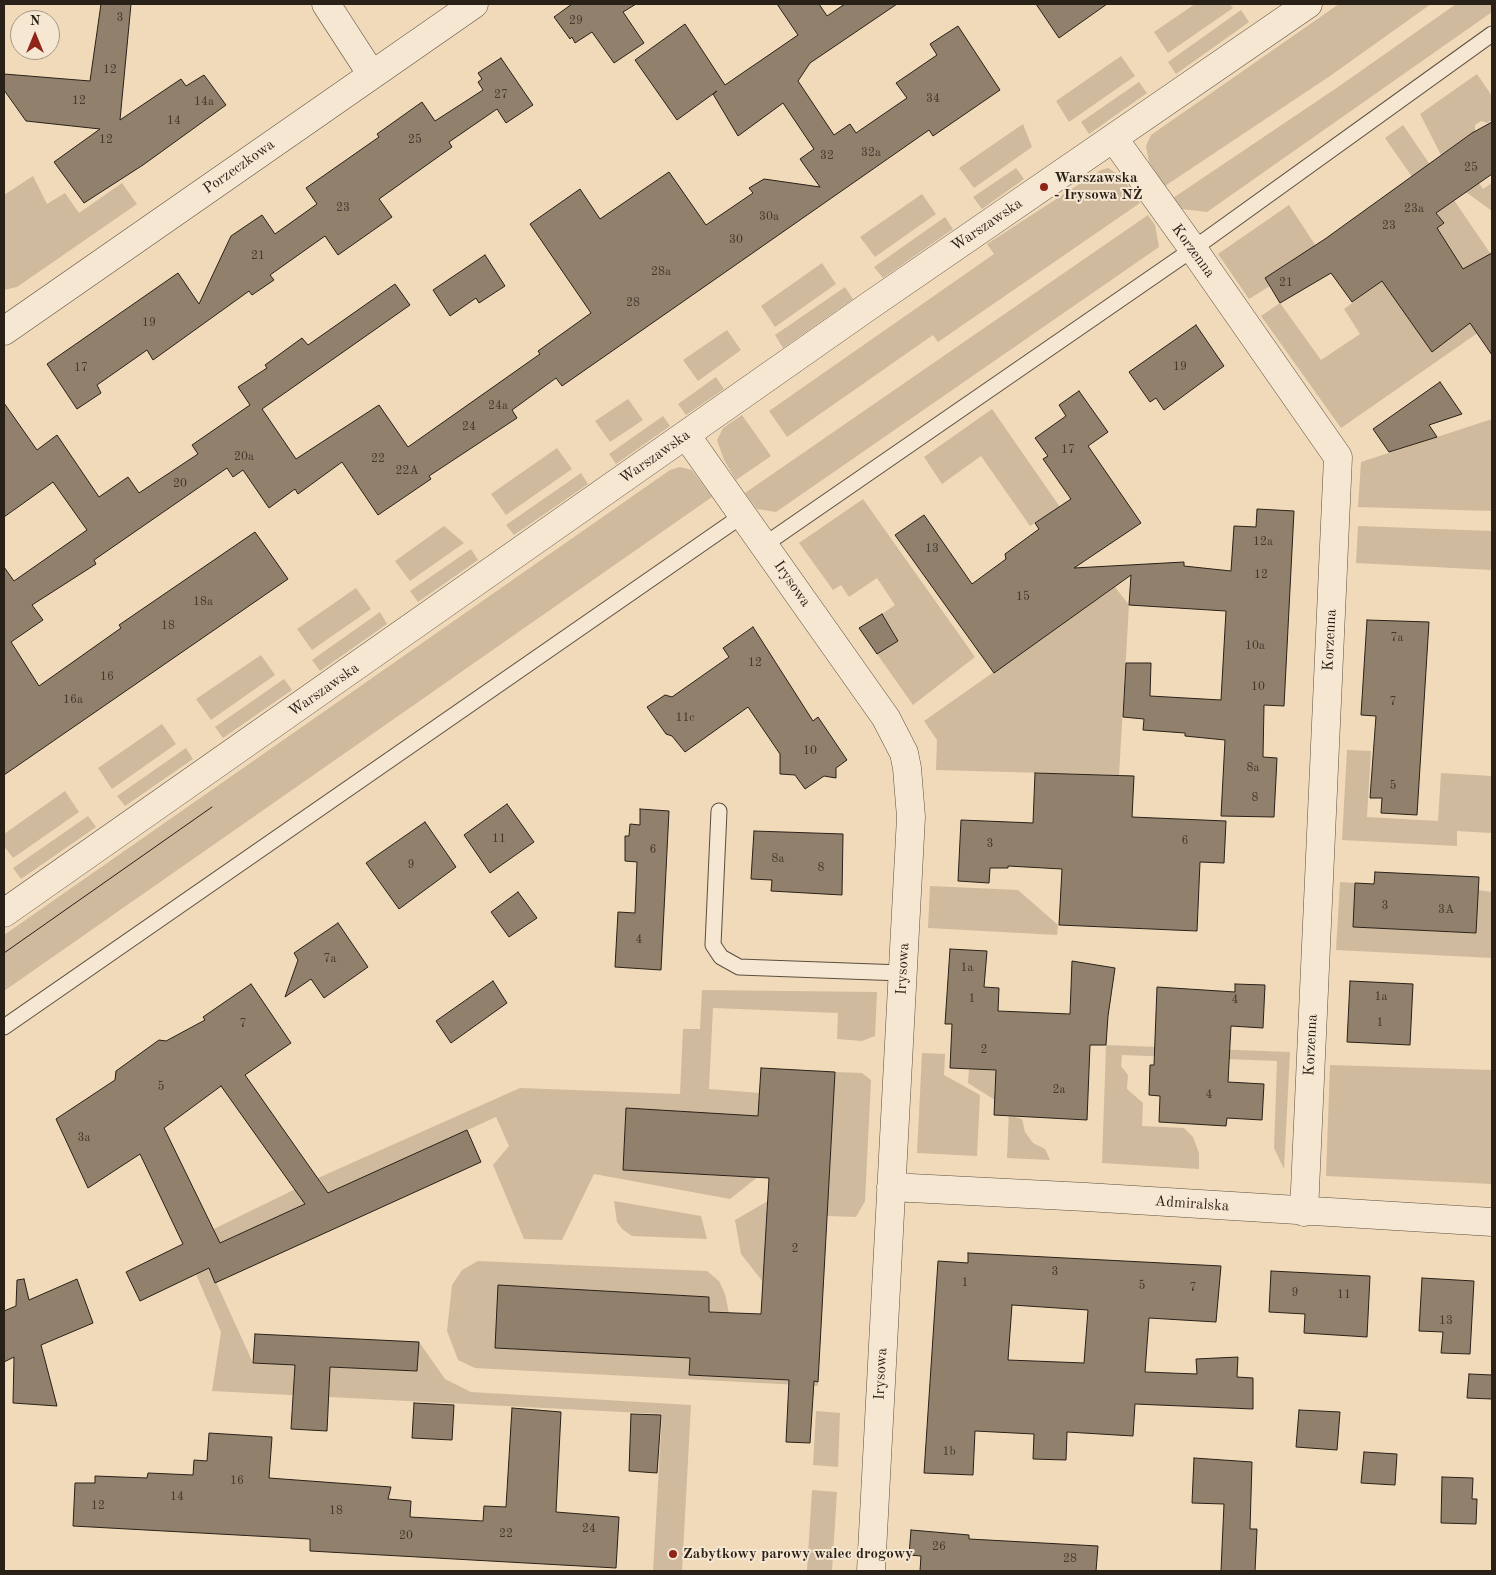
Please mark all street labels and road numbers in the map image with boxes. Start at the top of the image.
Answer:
street label: Porzeczkowa [200,136,278,198]
street label: Warszawska [948,195,1026,255]
street label: Korzenna [1167,221,1219,281]
street label: Warszawska [616,426,694,488]
street label: Irysowa [770,557,814,611]
street label: Korzenna [1319,609,1341,671]
street label: Warszawska [285,659,363,721]
street label: Irysowa [893,942,913,996]
street label: Korzenna [1300,1014,1322,1076]
street label: Admiralska [1154,1192,1230,1216]
street label: Irysowa [871,1347,891,1401]

